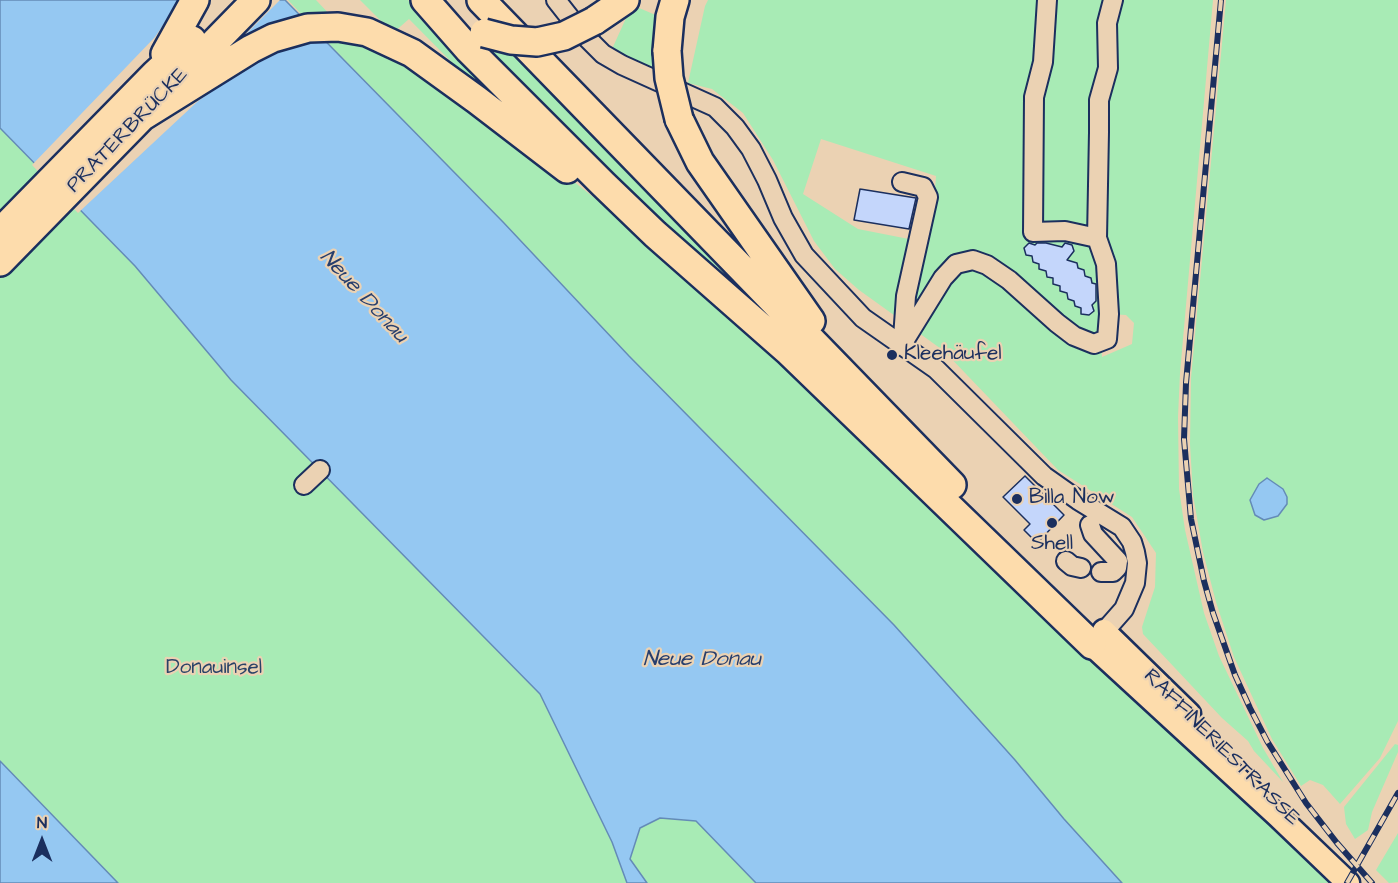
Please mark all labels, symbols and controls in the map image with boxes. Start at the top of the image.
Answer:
street label: PRATERBRÜCKE [62,63,194,199]
water label: Neue Donau [313,245,413,349]
place label: Kleehäufel [904,342,1002,368]
marker: Kleehäufel [885,348,899,362]
place label: Billa Now [1029,486,1115,512]
marker: Billa Now [1010,492,1024,506]
marker: Shell [1045,516,1059,530]
place label: Shell [1031,532,1073,558]
water label: Neue Donau [643,647,761,673]
park label: Donauinsel [166,656,262,682]
street label: RAFFINERIESTRASSE [1137,664,1305,832]
north arrow [12,811,72,871]
text: N [37,812,47,834]

